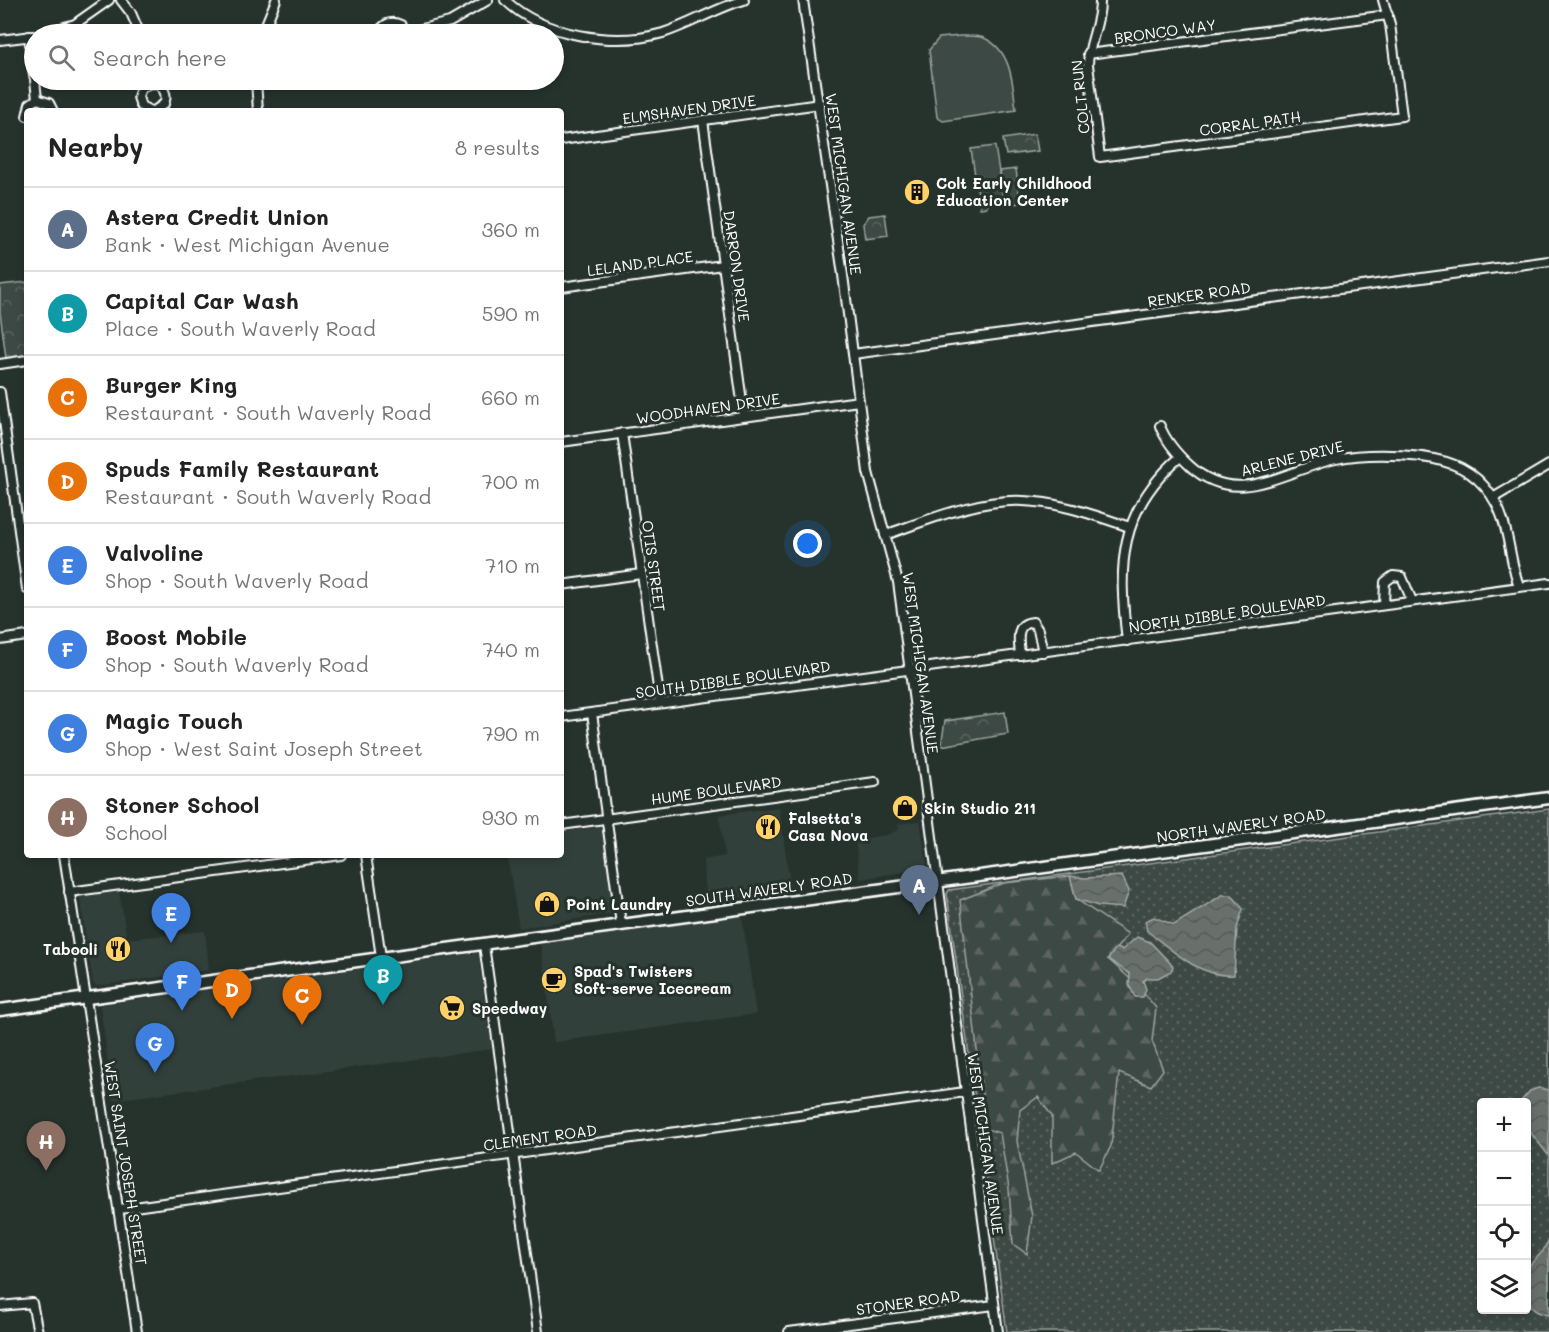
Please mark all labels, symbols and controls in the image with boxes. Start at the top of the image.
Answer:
street label: BRONCO WAY [1113,14,1217,48]
search box [24,24,564,90]
icon: search [45,41,78,74]
text: Search here [93,43,227,72]
street label: COLT RUN [1066,59,1094,135]
street label: ELMSHAVEN DRIVE [621,90,757,128]
street label: WEST MICHIGAN AVENUE [821,92,867,277]
street label: CORRAL PATH [1198,106,1302,140]
text: Nearby [48,130,143,164]
text: 8 results [455,134,540,160]
place label: Colt Early Childhood Education Center [936,173,1092,210]
building icon: Colt Early Childhood Education Center [902,177,932,207]
text: Astera Credit Union [105,202,329,231]
street label: DARRON DRIVE [719,209,755,323]
text: A [61,216,74,242]
text: 360 m [482,216,540,242]
text: Bank · West Michigan Avenue [105,231,390,257]
street label: LELAND PLACE [586,246,695,280]
street label: RENKER ROAD [1146,277,1252,311]
text: Capital Car Wash [105,286,299,315]
text: B [61,300,74,326]
text: 590 m [482,300,540,326]
text: Place · South Waverly Road [105,315,376,341]
text: Burger King [105,370,237,399]
text: C [60,384,75,410]
text: 660 m [481,384,540,410]
street label: WOODHAVEN DRIVE [635,388,782,428]
text: Restaurant · South Waverly Road [105,399,431,425]
street label: ARLENE DRIVE [1238,435,1346,480]
text: Spuds Family Restaurant [105,454,379,483]
text: D [60,468,75,494]
text: 700 m [482,468,540,494]
text: Restaurant · South Waverly Road [105,483,431,509]
street label: OTIS STREET [638,519,670,613]
your location [793,529,822,558]
text: Valvoline [105,538,203,567]
text: E [61,552,74,578]
text: 710 m [485,552,540,578]
text: Shop · South Waverly Road [105,567,369,593]
street label: WEST MICHIGAN AVENUE [898,571,944,756]
street label: NORTH DIBBLE BOULEVARD [1127,589,1327,637]
text: Boost Mobile [105,622,247,651]
text: F [61,636,74,662]
text: 740 m [482,636,540,662]
text: Shop · South Waverly Road [105,651,369,677]
street label: SOUTH DIBBLE BOULEVARD [634,655,832,703]
text: Magic Touch [105,706,243,735]
text: G [60,720,75,746]
text: 790 m [482,720,540,746]
text: Shop · West Saint Joseph Street [105,735,423,761]
street label: HUME BOULEVARD [650,771,782,809]
text: Stoner School [105,790,259,819]
shop icon: Skin Studio 211 [890,793,920,823]
place label: Skin Studio 211 [924,798,1036,818]
street label: NORTH WAVERLY ROAD [1155,803,1327,847]
text: H [59,804,76,830]
text: 930 m [482,804,540,830]
place label: Falsetta's Casa Nova [788,808,868,845]
restaurant icon: Falsetta's Casa Nova [753,812,783,842]
text: School [105,819,168,845]
pin: A [900,866,938,915]
street label: SOUTH WAVERLY ROAD [684,867,854,911]
shop icon: Point Laundry [532,889,562,919]
pin: E [152,894,190,943]
place label: Point Laundry [566,894,672,914]
restaurant icon: Tabooli [103,934,133,964]
place label: Tabooli [43,939,98,959]
pin: B [364,956,403,1005]
place label: Spad's Twisters Soft-serve Icecream [574,961,731,998]
pin: F [162,962,201,1011]
cafe icon: Spad's Twisters Soft-serve Icecream [539,965,569,995]
pin: D [212,970,252,1019]
pin: C [282,976,322,1025]
supermarket icon: Speedway [437,993,467,1023]
place label: Speedway [472,998,547,1018]
pin: G [136,1024,174,1073]
street label: WEST MICHIGAN AVENUE [963,1052,1009,1237]
street label: WEST SAINT JOSEPH STREET [100,1059,152,1267]
map controls [1477,1098,1531,1314]
button: + [1477,1098,1531,1152]
street label: CLEMENT ROAD [482,1119,598,1155]
pin: H [26,1122,66,1171]
button: − [1477,1152,1531,1206]
button: locate [1477,1206,1531,1260]
button: layers [1477,1260,1531,1314]
street label: STONER ROAD [855,1285,961,1319]

